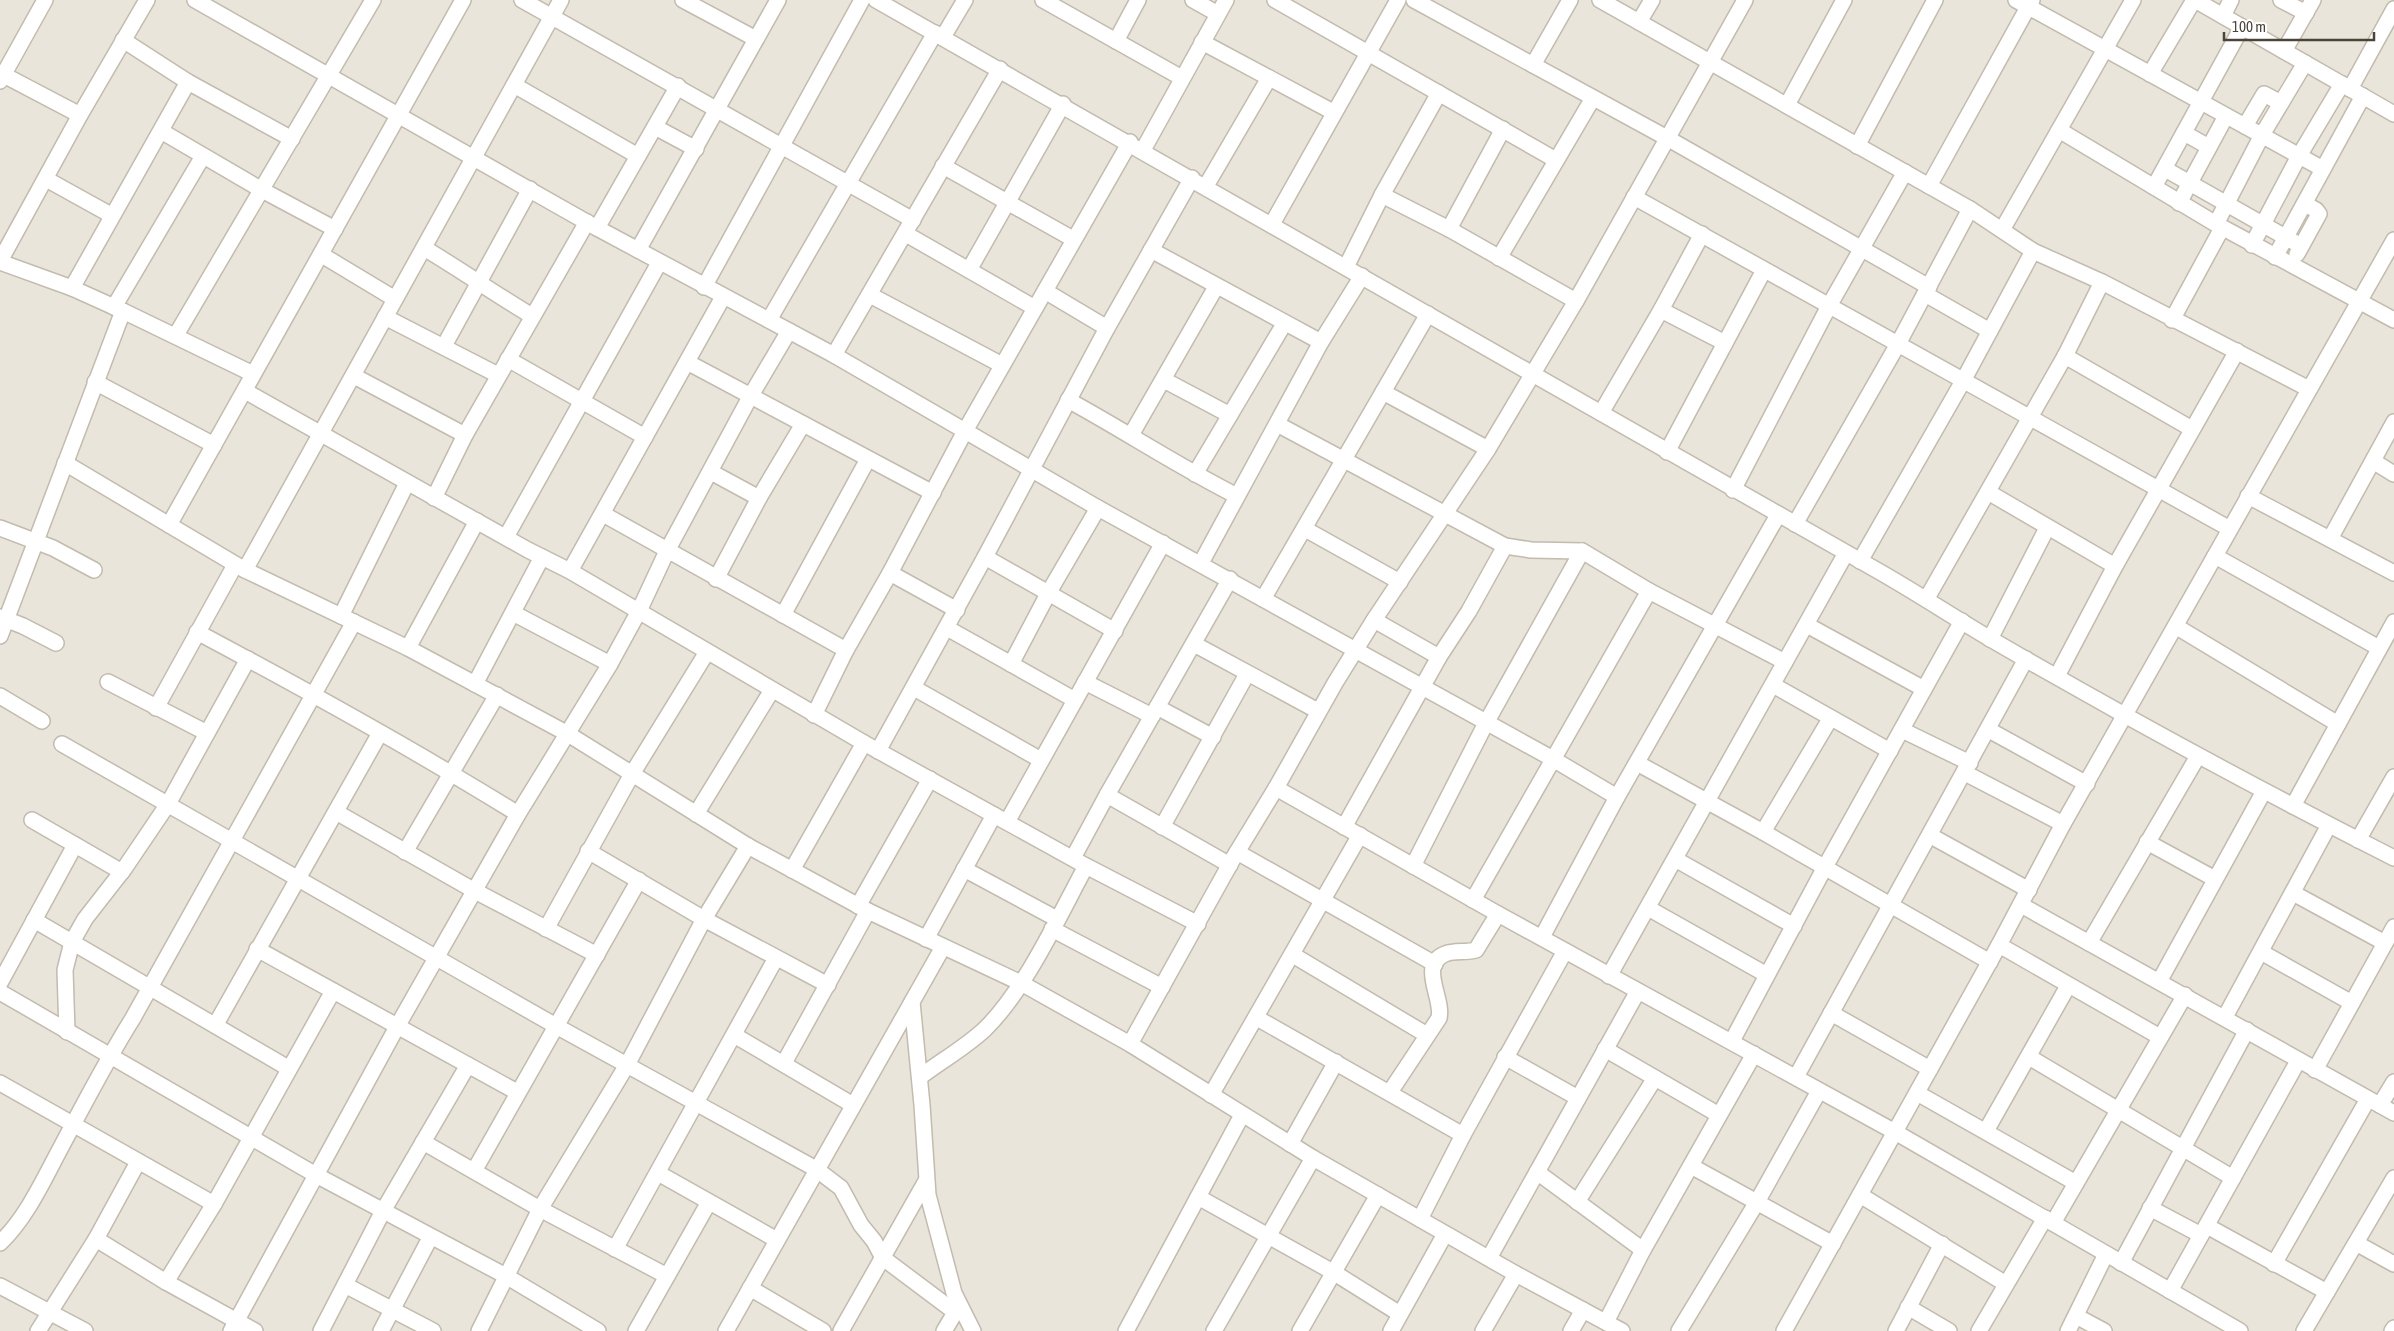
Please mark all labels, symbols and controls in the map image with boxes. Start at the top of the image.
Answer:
scale bar [2224,10,2374,42]
text: 100 m [2232,18,2266,35]

